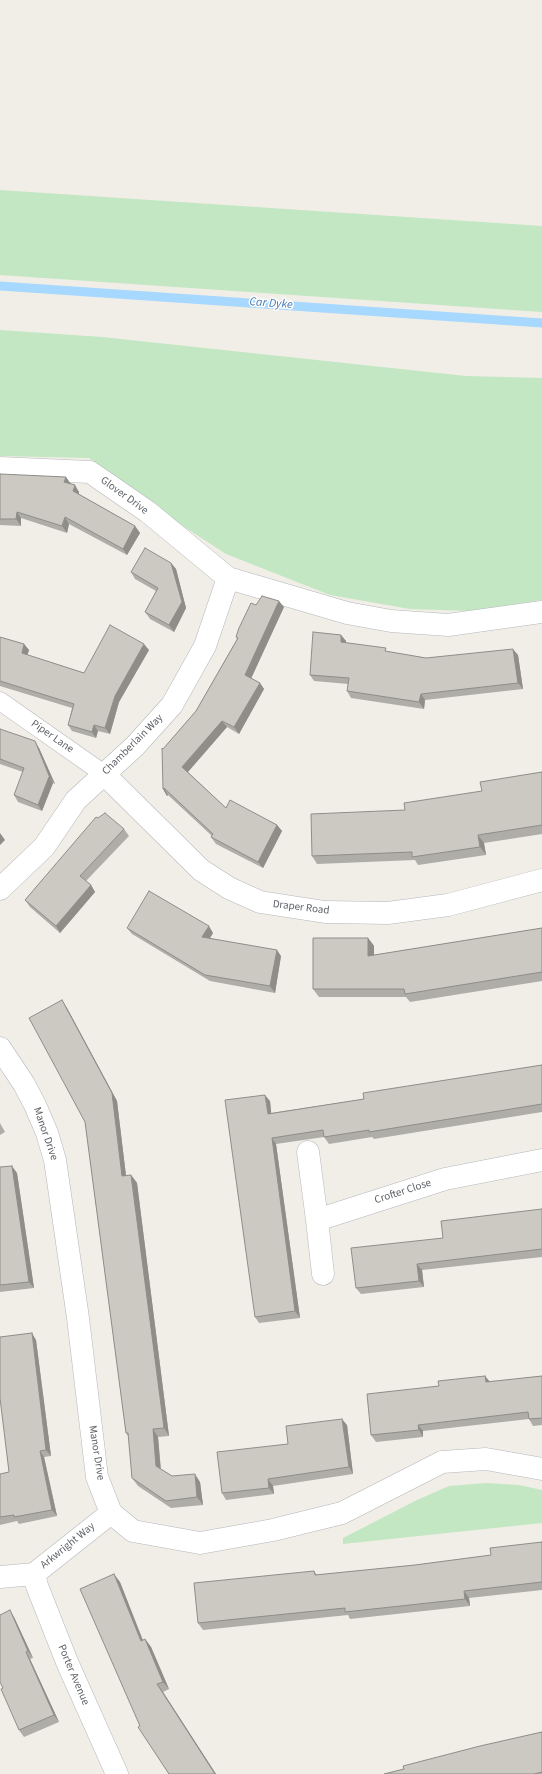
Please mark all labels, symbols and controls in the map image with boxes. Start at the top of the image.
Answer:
water label: Car Dyke [249,295,293,313]
street label: Glover Drive [97,474,151,518]
street label: Chamberlain Way [100,712,166,778]
street label: Piper Lane [28,718,76,756]
street label: Draper Road [272,898,330,918]
street label: Manor Drive [30,1106,60,1162]
street label: Crofter Close [373,1177,433,1207]
street label: Manor Drive [85,1425,107,1481]
street label: Arkwright Way [38,1520,98,1572]
street label: Porter Avenue [54,1643,92,1707]

